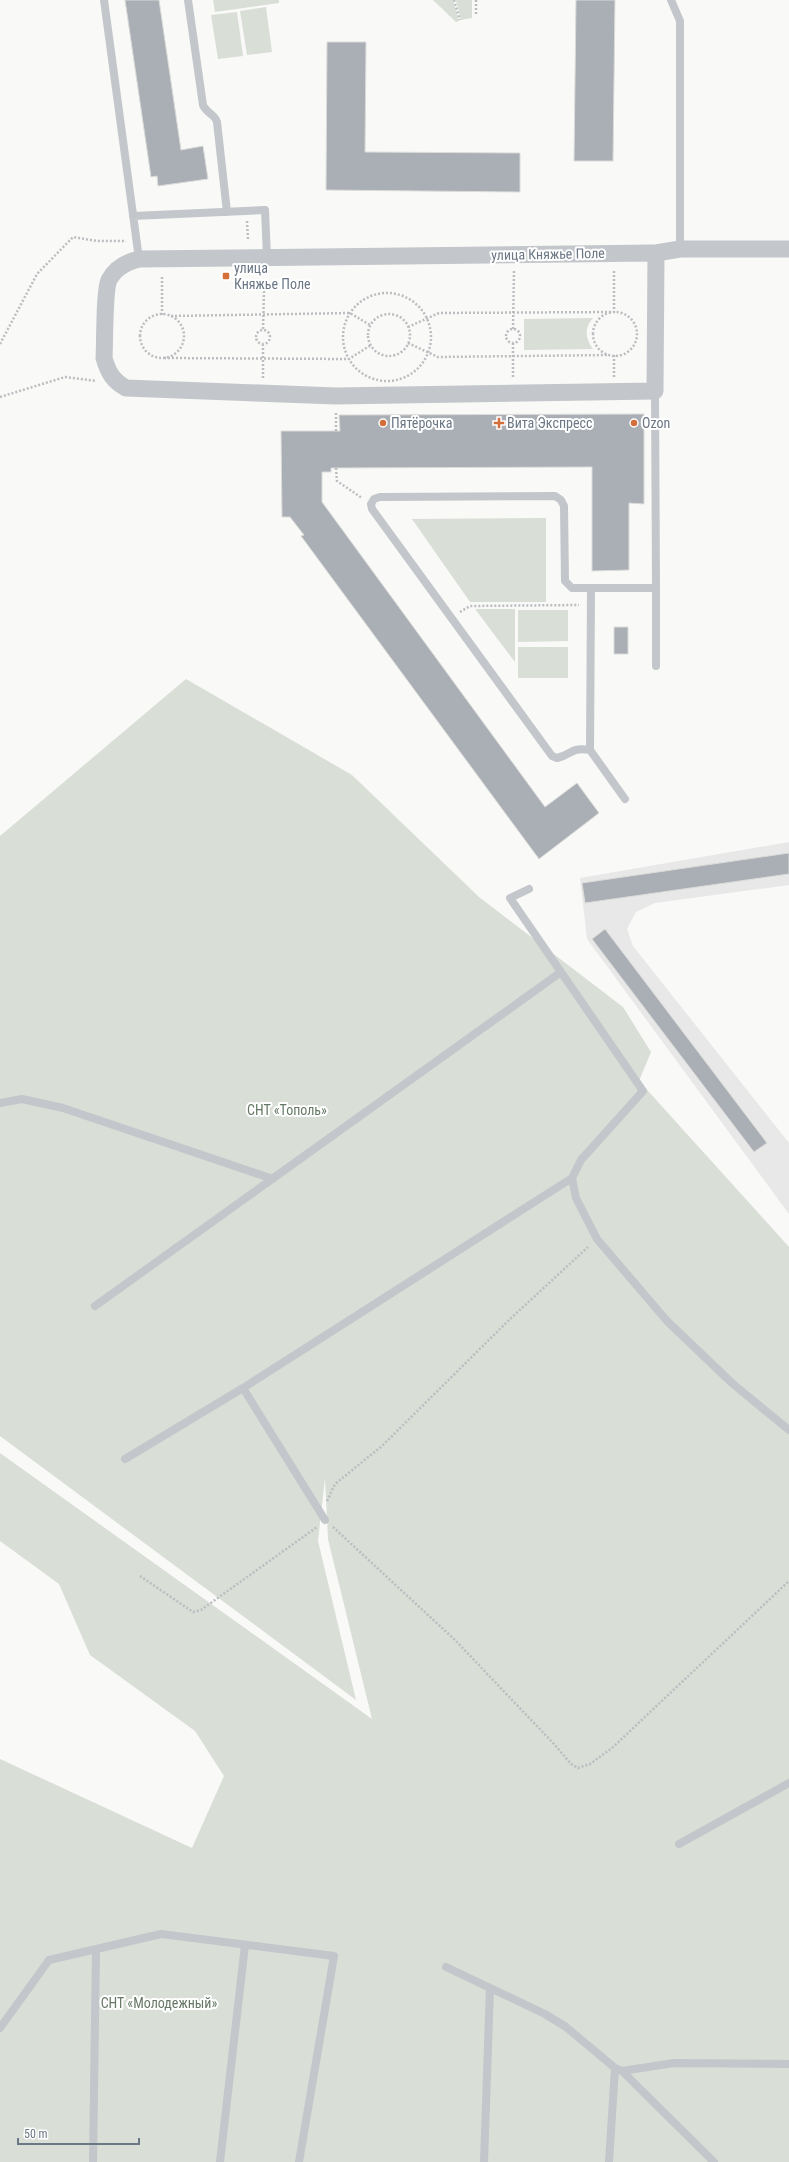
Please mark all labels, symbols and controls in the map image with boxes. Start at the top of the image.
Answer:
street label: улица Княжье Поле [491,245,605,263]
place label: улица Княжье Поле [234,260,311,292]
marker: улица Княжье Поле [221,271,231,281]
place label: Пятёрочка [391,415,453,431]
place label: Вита Экспресс [507,415,592,431]
place label: Ozon [642,415,670,431]
marker: Пятёрочка [378,418,388,428]
marker: Вита Экспресс [494,418,504,428]
marker: Ozon [629,418,639,428]
park label: СНТ «Тополь» [247,1102,327,1118]
park label: СНТ «Молодежный» [101,1995,217,2011]
scale bar [18,2120,139,2146]
text: 50 m [24,2127,48,2141]

